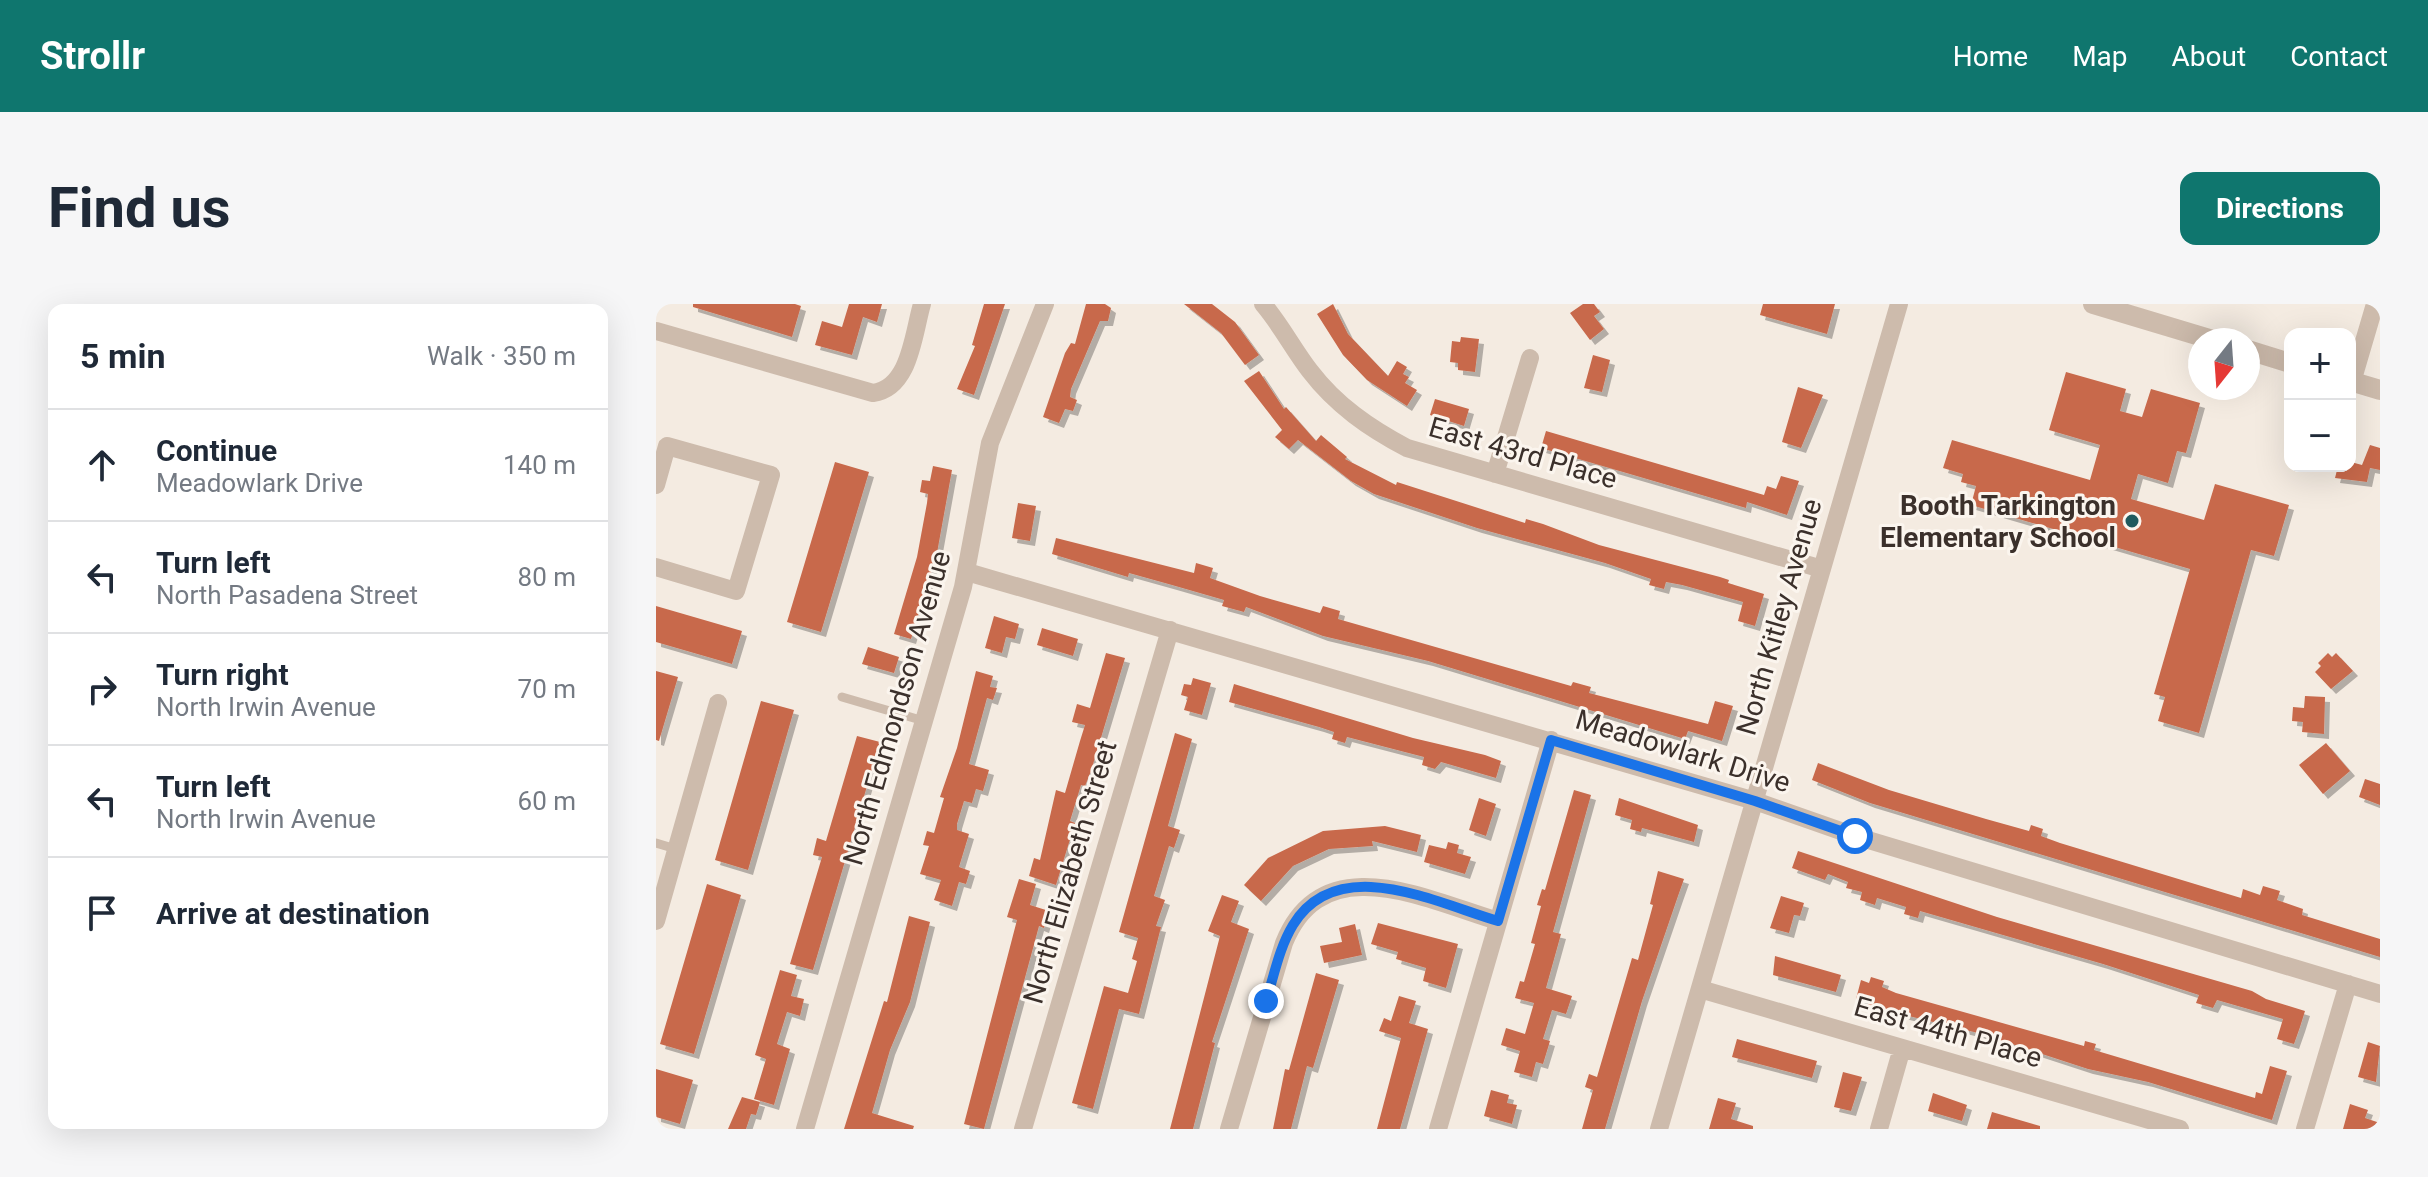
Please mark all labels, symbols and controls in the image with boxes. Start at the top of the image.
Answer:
text: Strollr [40,34,145,78]
text: Home [1953,40,2028,73]
text: Map [2072,40,2128,73]
text: About [2172,40,2246,73]
text: Contact [2290,40,2388,73]
button: Directions [2180,172,2380,245]
text: Find us [48,175,231,241]
north arrow [2188,328,2260,400]
map controls [2284,328,2356,472]
button: + [2284,328,2356,400]
text: 5 min [80,336,165,376]
text: Walk · 350 m [427,341,576,371]
button: − [2284,400,2356,472]
street label: East 43rd Place [1425,410,1621,496]
text: Continue [156,433,277,468]
icon: ahead [80,443,124,487]
text: 140 m [503,450,576,480]
text: Meadowlark Drive [156,468,363,498]
place label: Booth Tarkington Elementary School [1880,489,2116,554]
street label: North Kitley Avenue [1729,495,1829,739]
marker: Booth Tarkington Elementary School [2123,512,2141,530]
text: Turn left [156,545,271,580]
street label: North Edmondson Avenue [836,547,958,869]
icon: left [80,555,124,599]
text: 80 m [518,562,576,592]
text: North Pasadena Street [156,580,418,610]
text: Turn right [156,657,289,692]
icon: right [80,667,124,711]
text: 70 m [518,674,576,704]
text: North Irwin Avenue [156,692,376,722]
street label: Meadowlark Drive [1572,703,1794,799]
street label: North Elizabeth Street [1017,737,1123,1007]
text: Turn left [156,769,271,804]
icon: left [80,779,124,823]
text: 60 m [518,786,576,816]
text: North Irwin Avenue [156,804,376,834]
route start [1837,818,1873,854]
icon: arrive [80,891,124,935]
text: Arrive at destination [156,896,430,931]
route end [1248,983,1284,1019]
street label: East 44th Place [1850,989,2046,1075]

